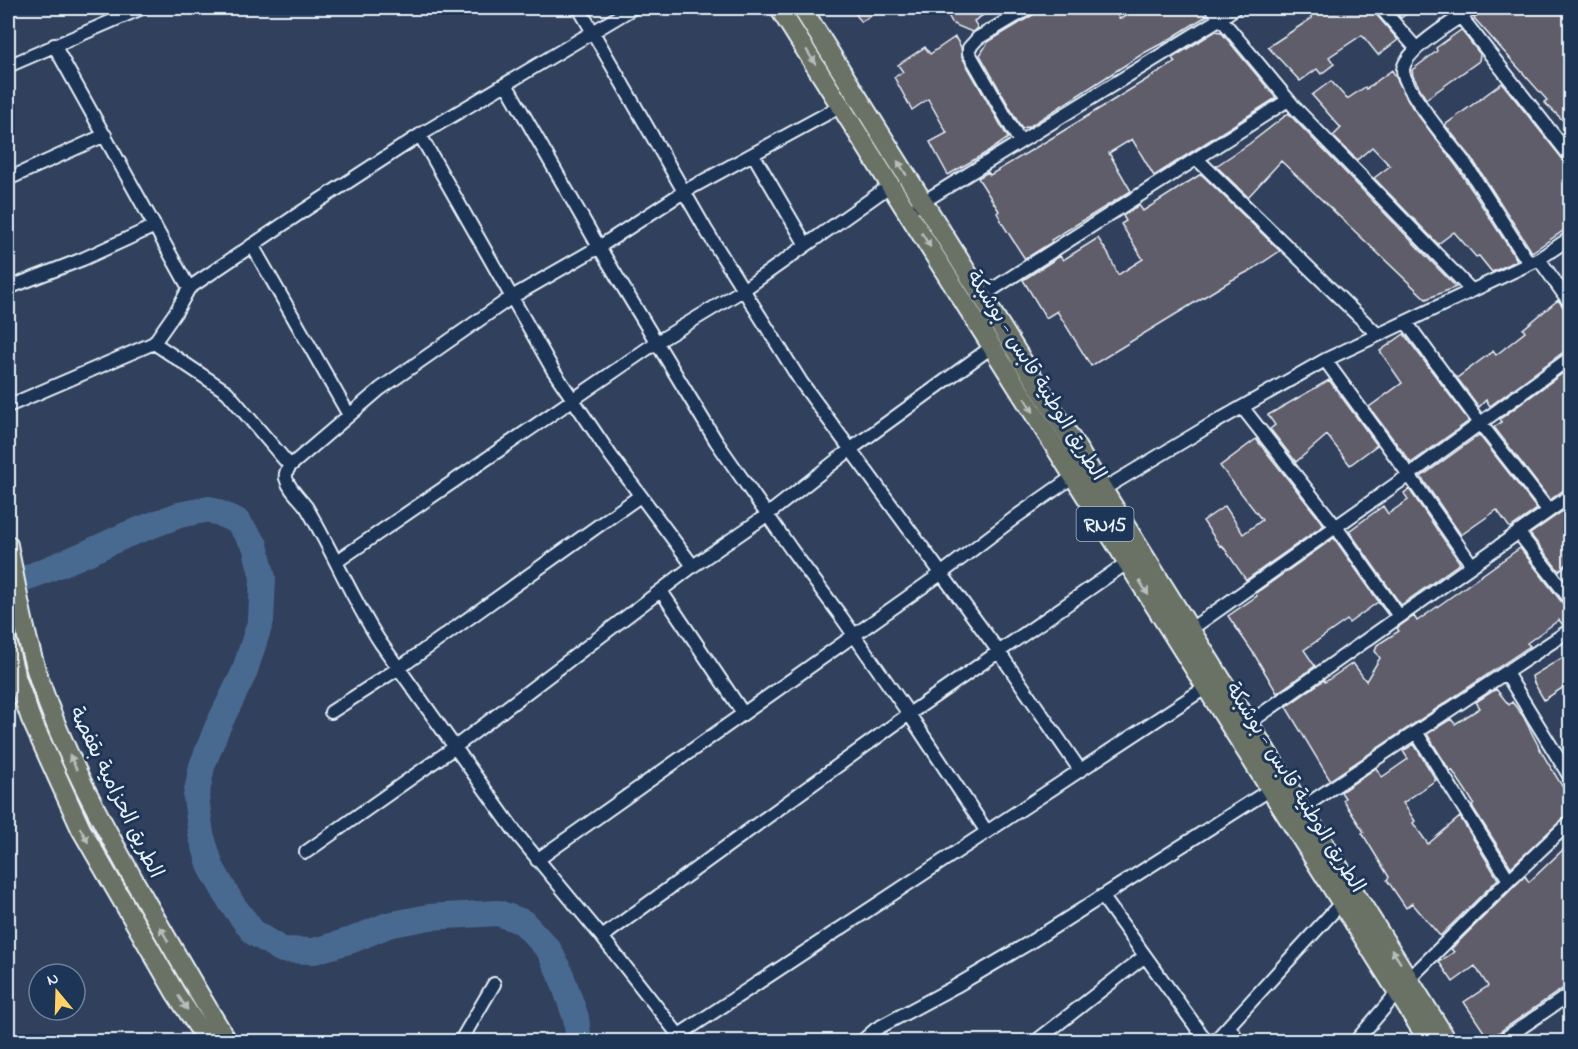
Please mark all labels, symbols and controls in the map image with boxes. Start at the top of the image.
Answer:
one-way arrow [805,49,816,65]
one-way arrow [896,160,907,176]
one-way arrow [920,232,931,248]
street label: الطريق الوطنية قابس - بوشبكة [958,265,1112,487]
one-way arrow [1024,397,1035,413]
road number: RN15 [1076,507,1134,541]
one-way arrow [1139,580,1150,596]
street label: الطريق الوطنية قابس - بوشبكة [1217,677,1371,899]
street label: الطريق الحزامية بقفصة [61,702,170,884]
one-way arrow [67,753,77,771]
one-way arrow [79,827,90,843]
one-way arrow [159,925,169,942]
one-way arrow [1390,948,1401,964]
north arrow [27,962,87,1022]
text: N [44,967,62,993]
one-way arrow [177,995,189,1011]

